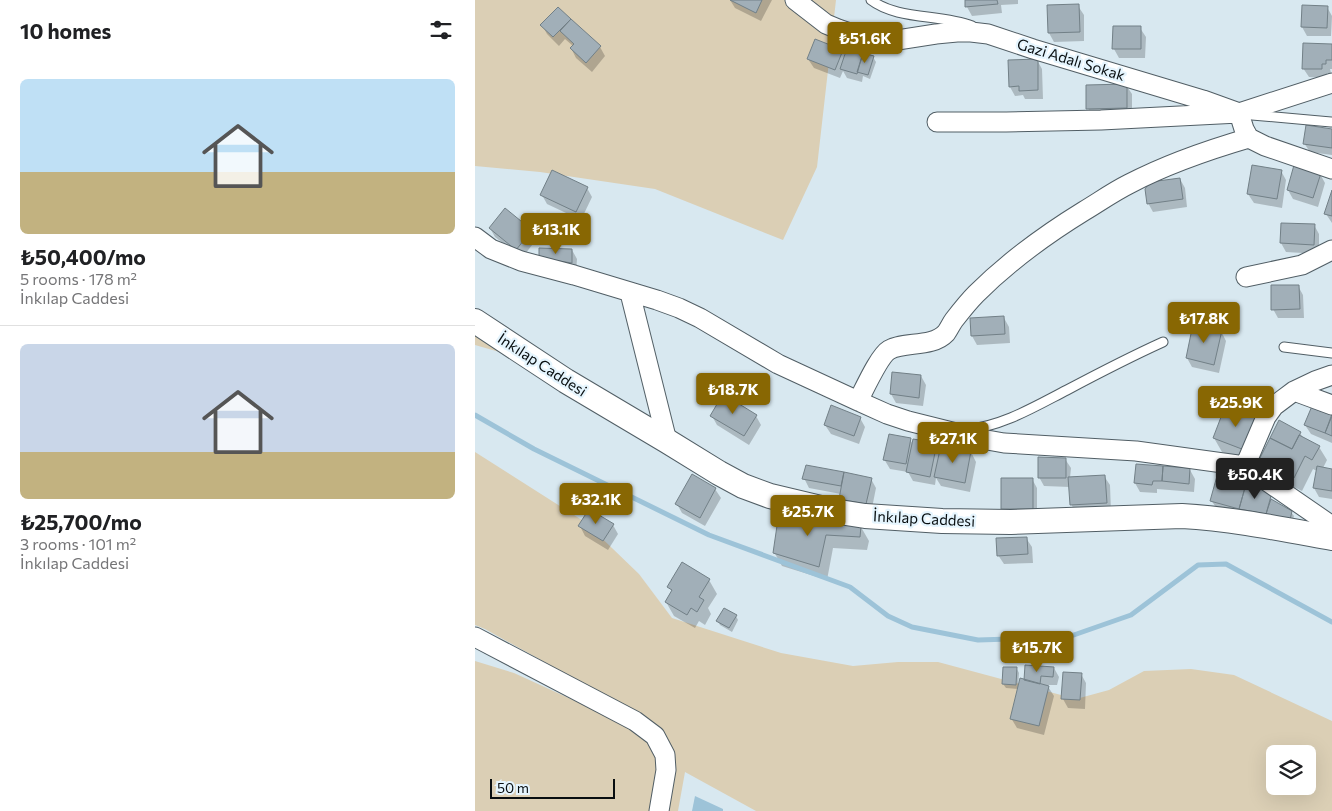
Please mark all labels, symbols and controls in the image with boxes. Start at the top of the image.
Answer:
icon: filters [427,16,455,44]
text: 10 homes [20,18,111,43]
pin: ₺51.6K [824,22,906,64]
text: ₺51.6K [839,28,891,47]
street label: Gazi Adalı Sokak [1015,34,1127,84]
icon: home [193,111,283,201]
pin: ₺13.1K [515,212,597,255]
text: ₺13.1K [532,219,580,238]
text: ₺50,400/mo [20,244,146,269]
text: 5 rooms · 178 m² [20,269,137,288]
text: İnkılap Caddesi [20,288,129,307]
pin: ₺17.8K [1163,302,1245,344]
text: ₺17.8K [1179,308,1229,327]
street label: İnkılap Caddesi [495,329,590,400]
pin: ₺18.7K [692,372,774,415]
icon: home [193,377,283,467]
text: ₺18.7K [707,379,759,398]
pin: ₺25.9K [1195,386,1277,428]
text: ₺25.9K [1209,392,1263,411]
pin: ₺27.1K [912,422,994,464]
text: ₺27.1K [929,428,977,447]
pin: ₺50.4K [1214,458,1296,500]
text: ₺50.4K [1227,464,1283,483]
pin: ₺32.1K [555,482,637,525]
text: ₺32.1K [571,489,621,508]
pin: ₺25.7K [767,494,849,537]
text: ₺25.7K [781,501,835,520]
street label: İnkılap Caddesi [873,506,976,530]
text: ₺25,700/mo [20,509,142,534]
text: 3 rooms · 101 m² [20,534,136,553]
text: İnkılap Caddesi [20,553,129,572]
pin: ₺15.7K [996,630,1078,673]
text: ₺15.7K [1012,637,1063,656]
map controls [1266,745,1316,795]
button: layers [1266,745,1316,795]
scale bar [490,776,615,799]
text: 50 m [497,779,529,796]

